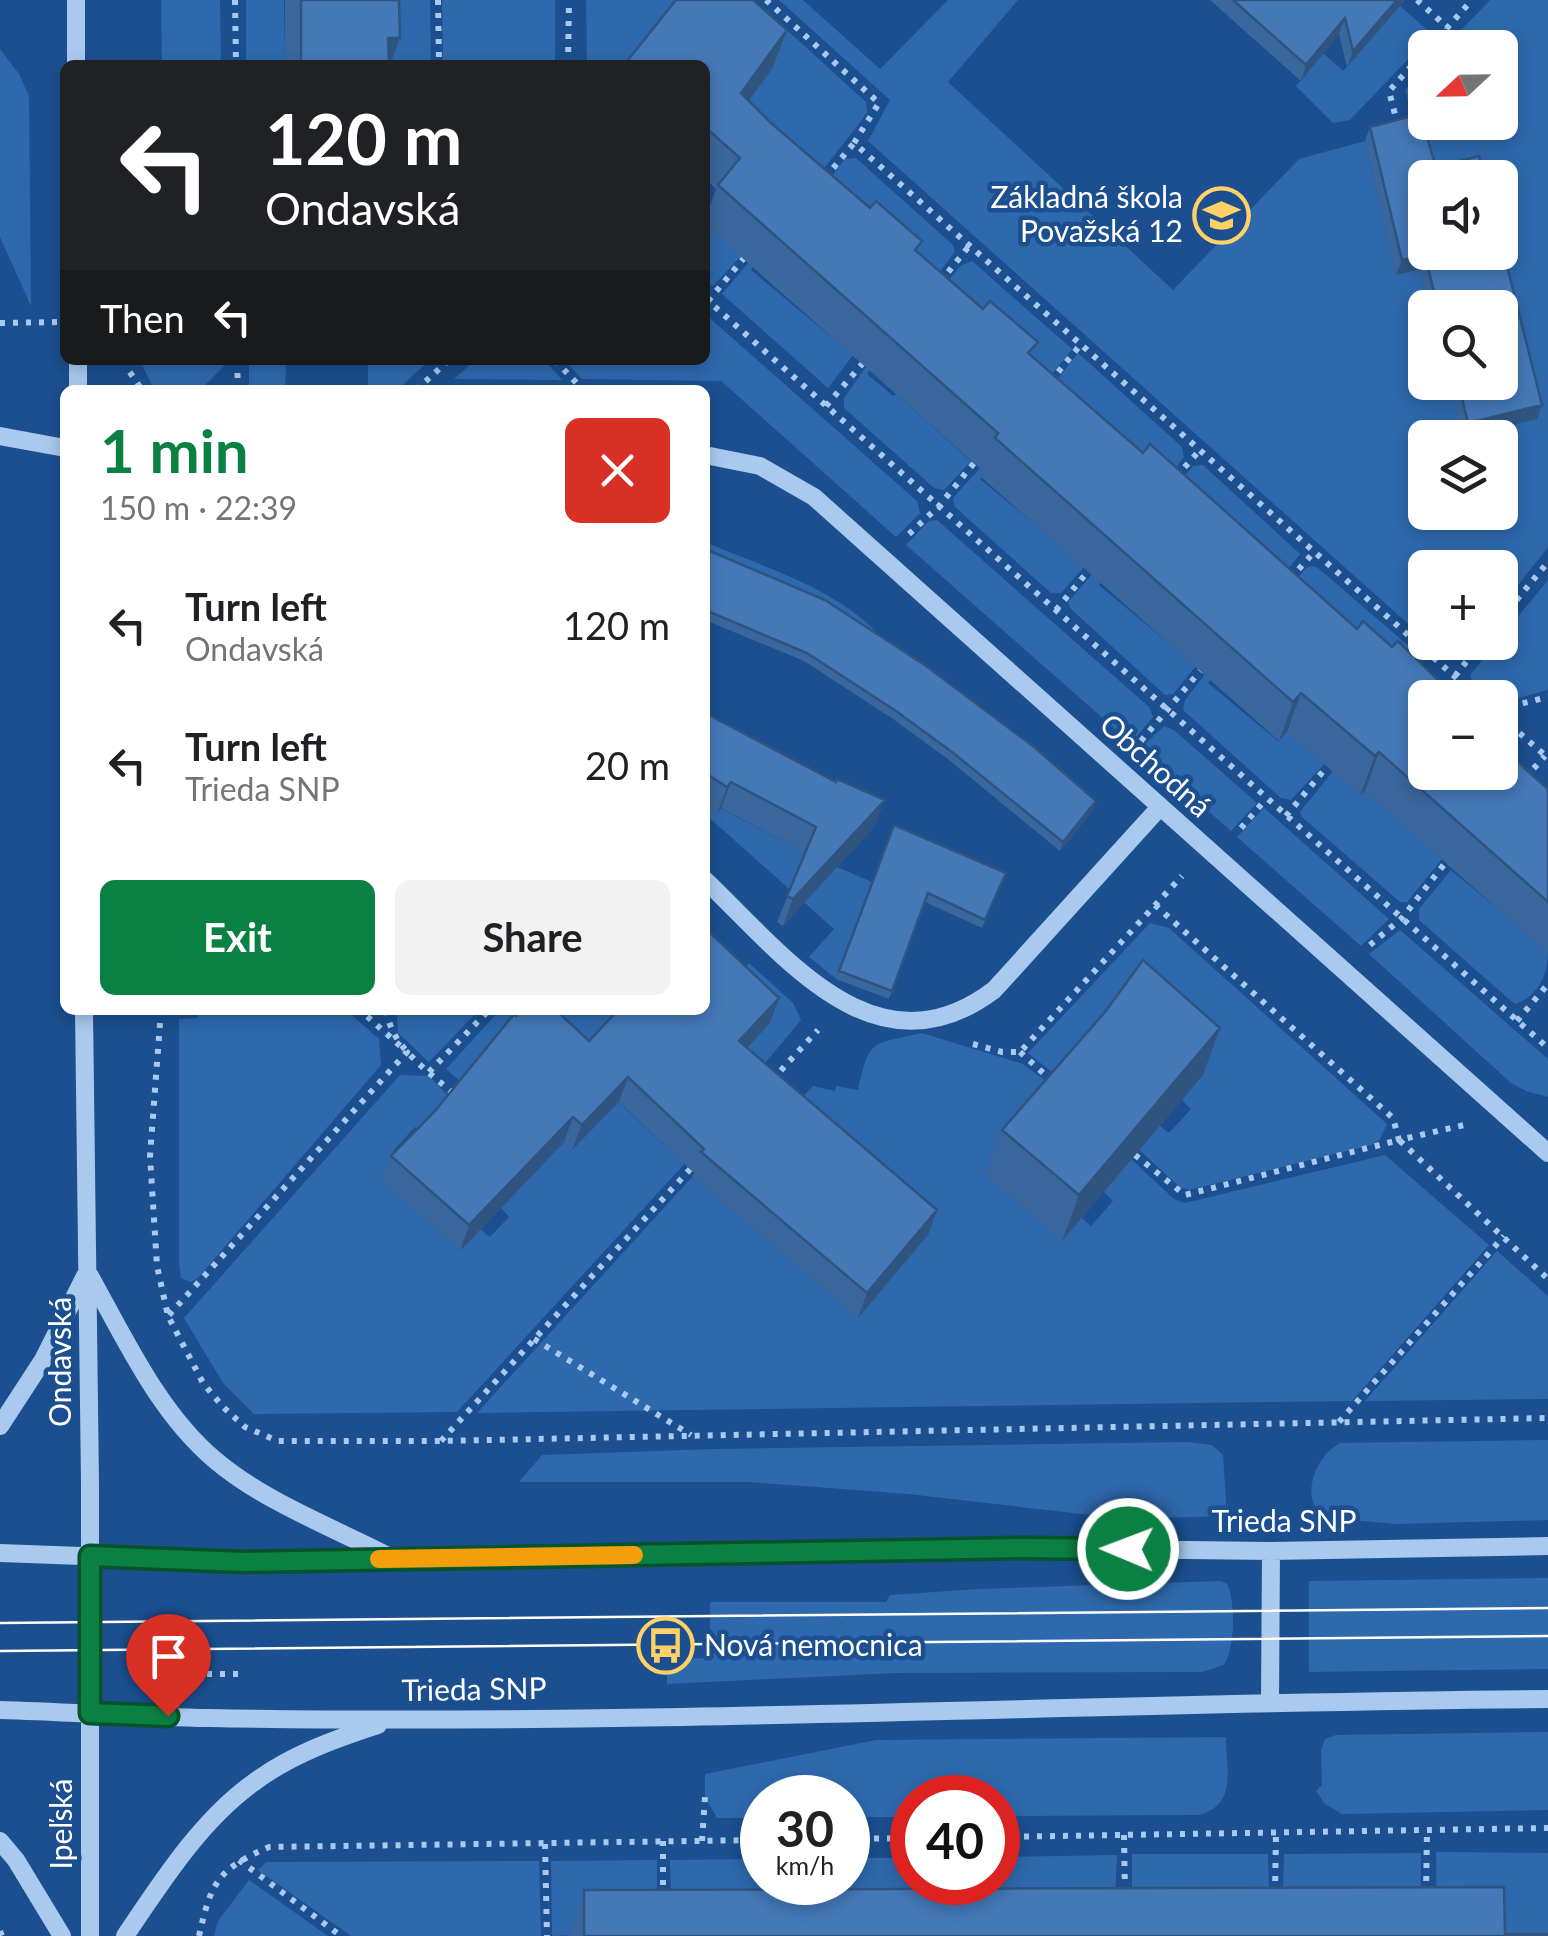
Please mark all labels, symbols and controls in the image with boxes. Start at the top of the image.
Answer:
north arrow [1408,30,1518,140]
map controls [1408,30,1518,790]
text: 120 m [265,96,462,180]
icon: left [100,100,230,230]
button: sound [1408,160,1518,270]
place label: Základná škola Považská 12 [990,178,1183,248]
text: Ondavská [265,181,460,235]
school or university icon: Základná škola Považská 12 [1192,185,1252,245]
icon: left [205,290,260,345]
button: search [1408,290,1518,400]
text: Then [100,295,185,341]
text: 1 min [100,414,249,486]
button: close [565,418,670,523]
button: layers [1408,420,1518,530]
text: 150 m · 22:39 [100,488,297,527]
button: + [1408,550,1518,660]
text: Turn left [185,583,327,629]
icon: left [100,598,155,653]
text: 120 m [563,602,670,648]
text: Ondavská [185,629,324,668]
button: − [1408,680,1518,790]
street label: Obchodná [1093,705,1219,824]
text: Turn left [185,723,327,769]
icon: left [100,738,155,793]
text: 20 m [585,742,670,788]
text: Trieda SNP [185,769,340,808]
button: Exit [100,880,375,995]
button: Share [395,880,670,995]
street label: Ondavská [41,1297,77,1427]
position arrow [1076,1497,1180,1601]
street label: Trieda SNP [1212,1502,1356,1538]
pin [126,1614,211,1717]
bus stop icon: Nová nemocnica [635,1616,695,1676]
place label: Nová nemocnica [704,1626,923,1662]
icon: arrive [141,1629,196,1684]
street label: Trieda SNP [401,1669,547,1707]
speed limit sign: 40 [890,1775,1020,1905]
street label: Ipeľská [42,1778,78,1870]
text: 30 [776,1798,834,1858]
text: km/h [776,1850,834,1880]

